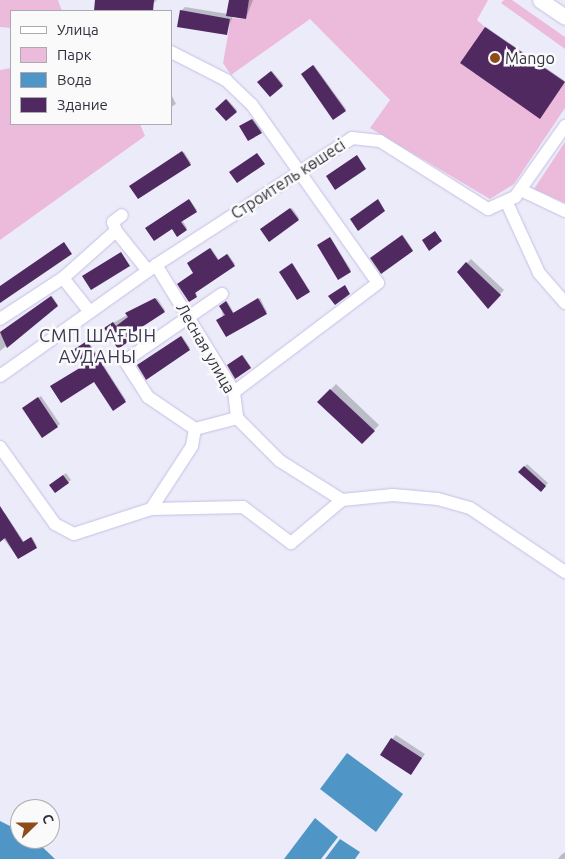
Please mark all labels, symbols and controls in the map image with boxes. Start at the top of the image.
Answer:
legend [10,10,172,125]
text: Улица [57,21,99,38]
text: Парк [57,46,92,63]
place label: Mango [505,48,555,68]
marker: Mango [489,52,501,64]
text: Вода [57,71,92,88]
text: Здание [57,96,108,113]
street label: Строитель көшесі [227,135,349,223]
street label: Лесная улица [172,299,240,397]
district label: СМП ШАҒЫН АУДАНЫ [38,325,158,368]
north arrow [10,799,60,849]
text: С [39,812,57,826]

